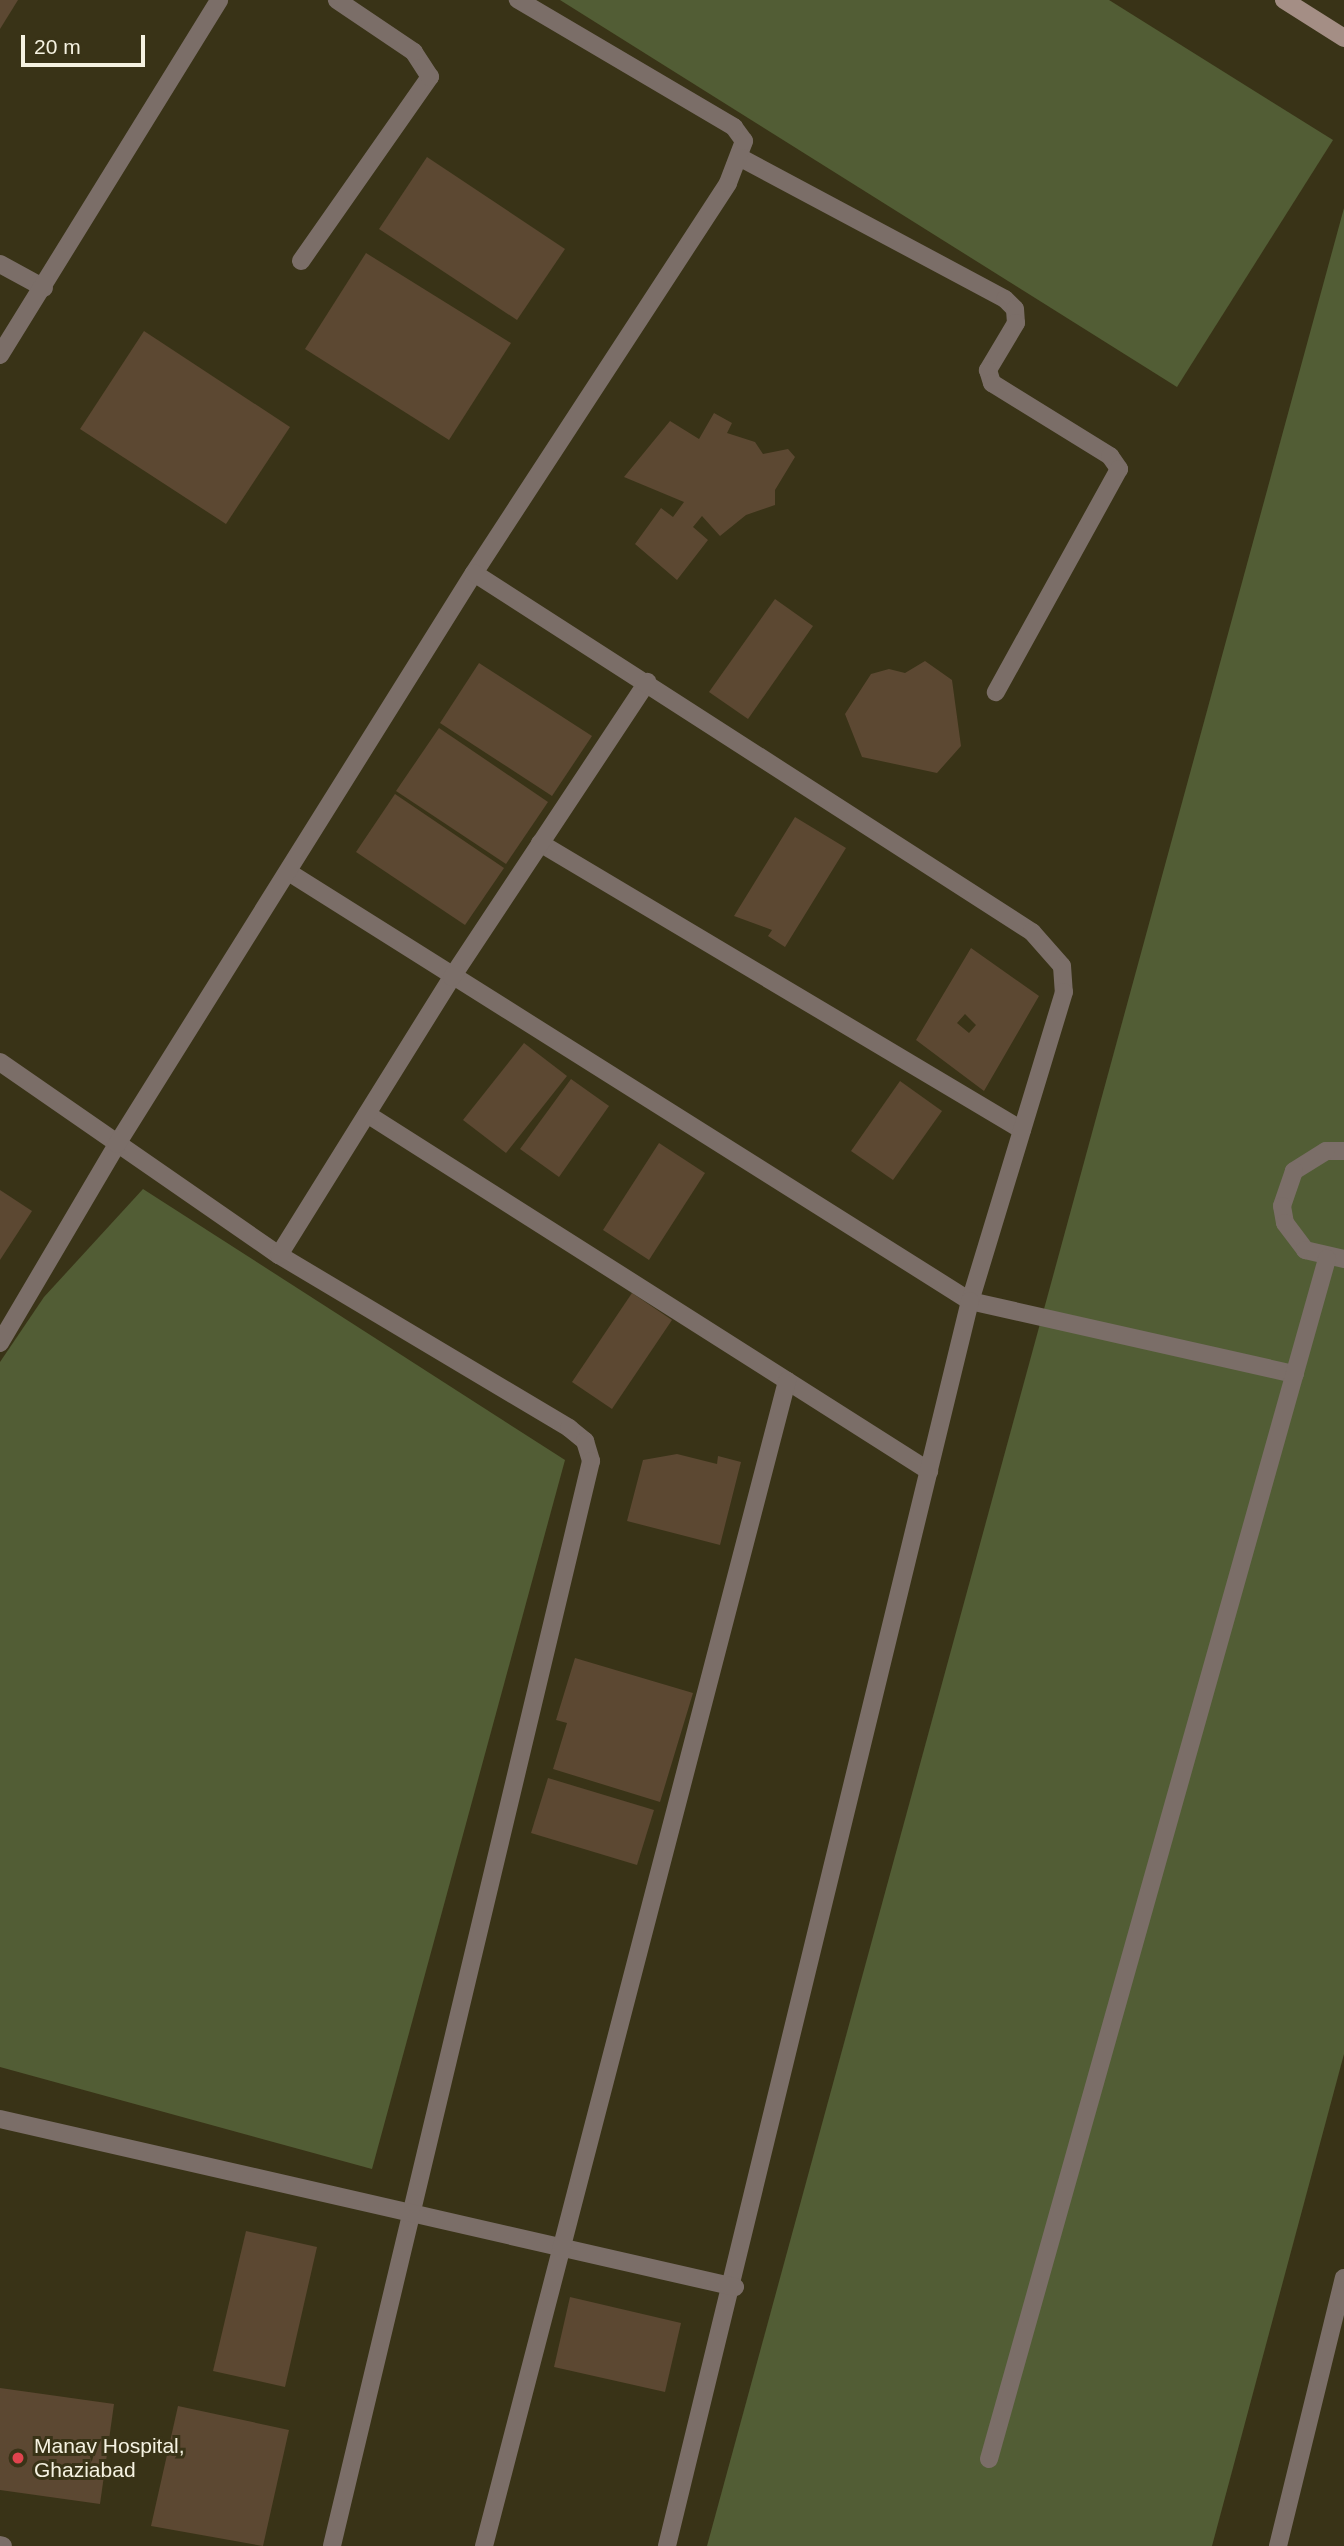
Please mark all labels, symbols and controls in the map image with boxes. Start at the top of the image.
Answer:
scale bar [24,21,149,65]
text: 20 m [34,35,81,58]
place label: Manav Hospital, Ghaziabad [34,2433,185,2483]
marker: Manav Hospital, Ghaziabad [8,2448,28,2468]

